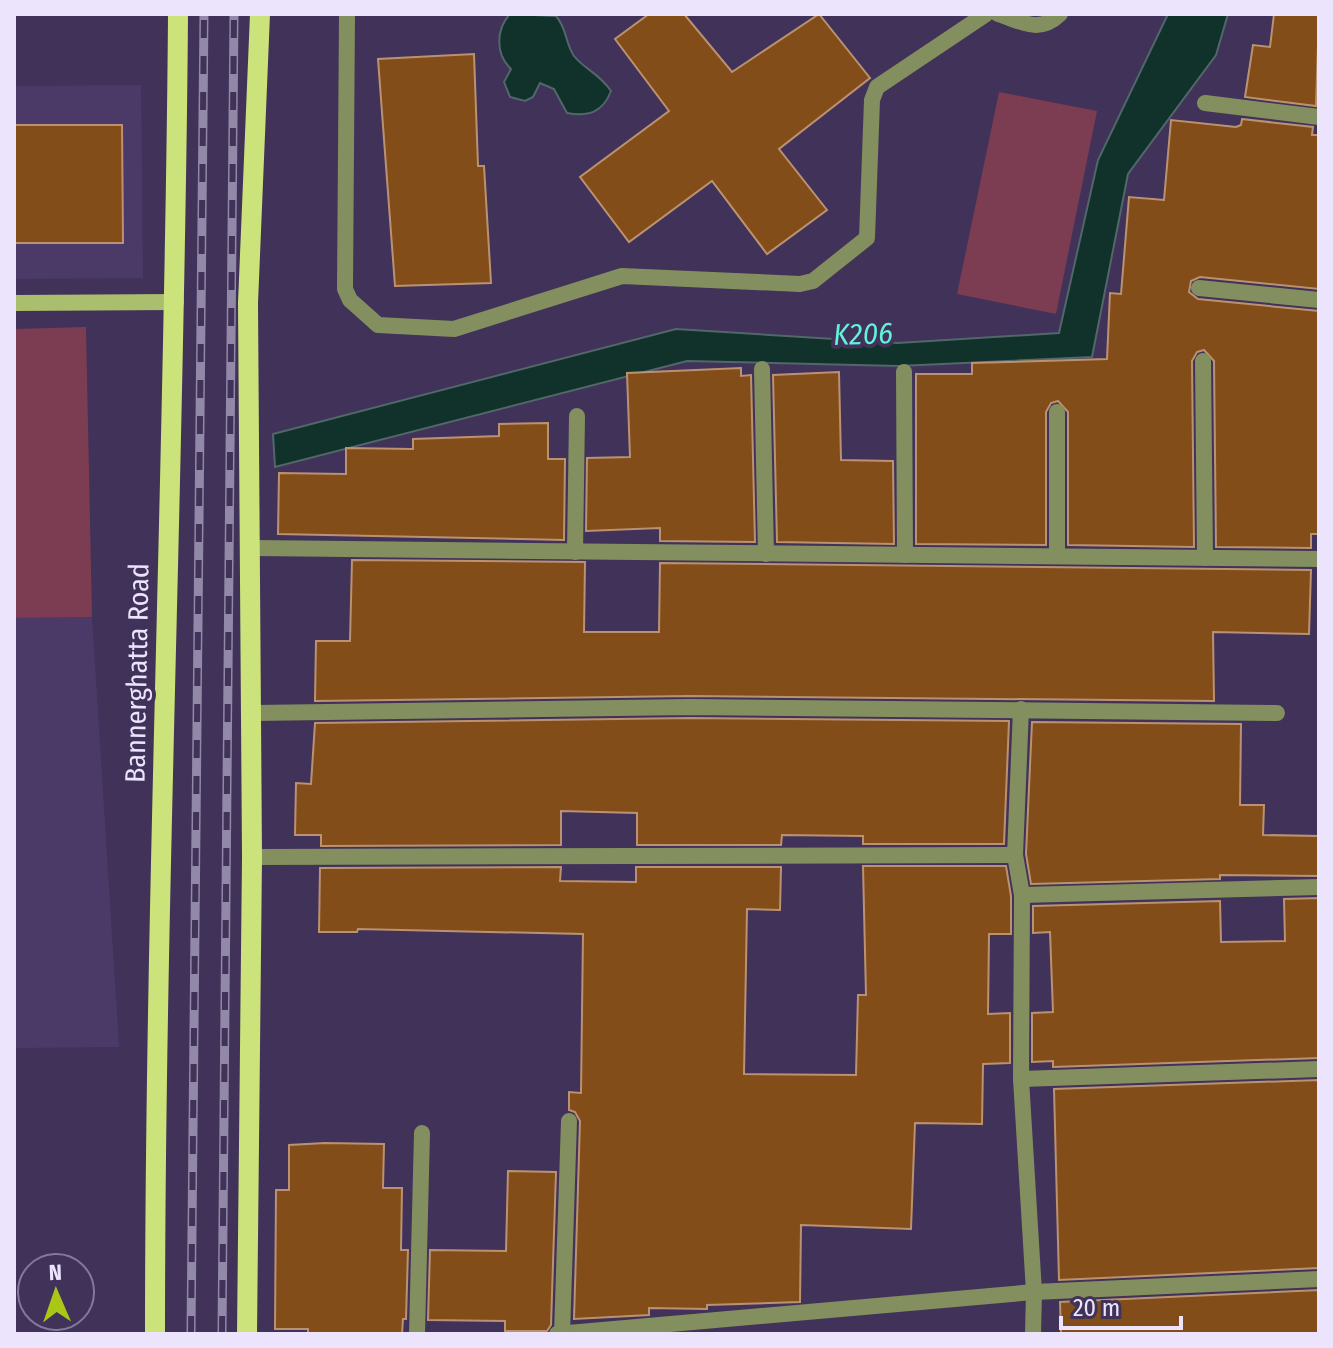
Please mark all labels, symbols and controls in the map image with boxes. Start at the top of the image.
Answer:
water label: K206 [833,315,894,353]
street label: Bannerghatta Road [119,563,155,783]
north arrow [16,1252,96,1332]
text: N [48,1259,62,1286]
scale bar [1061,1280,1181,1330]
text: 20 m [1073,1294,1120,1322]

